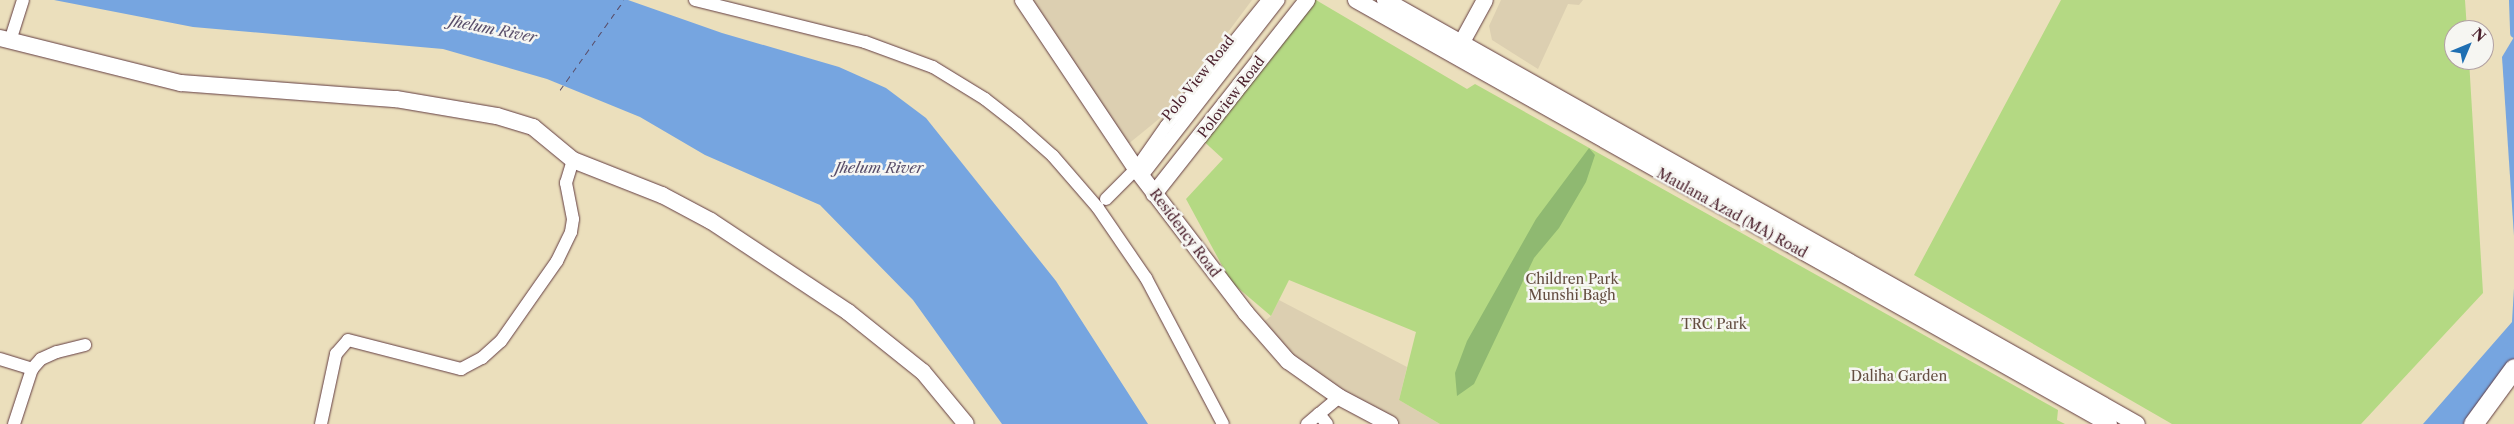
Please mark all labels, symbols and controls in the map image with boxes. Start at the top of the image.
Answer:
water label: Jhelum River [448,12,538,46]
north arrow [2444,20,2494,70]
text: N [2468,24,2490,46]
street label: Polo View Road [1158,32,1238,124]
street label: Poloview Road [1194,53,1268,141]
water label: Jhelum River [834,159,924,177]
street label: Maulana Azad (MA) Road [1654,164,1810,262]
street label: Residency Road [1146,185,1224,281]
park label: Children Park Munshi Bagh [1526,271,1618,304]
park label: TRC Park [1681,316,1747,332]
park label: Daliha Garden [1851,368,1947,384]

